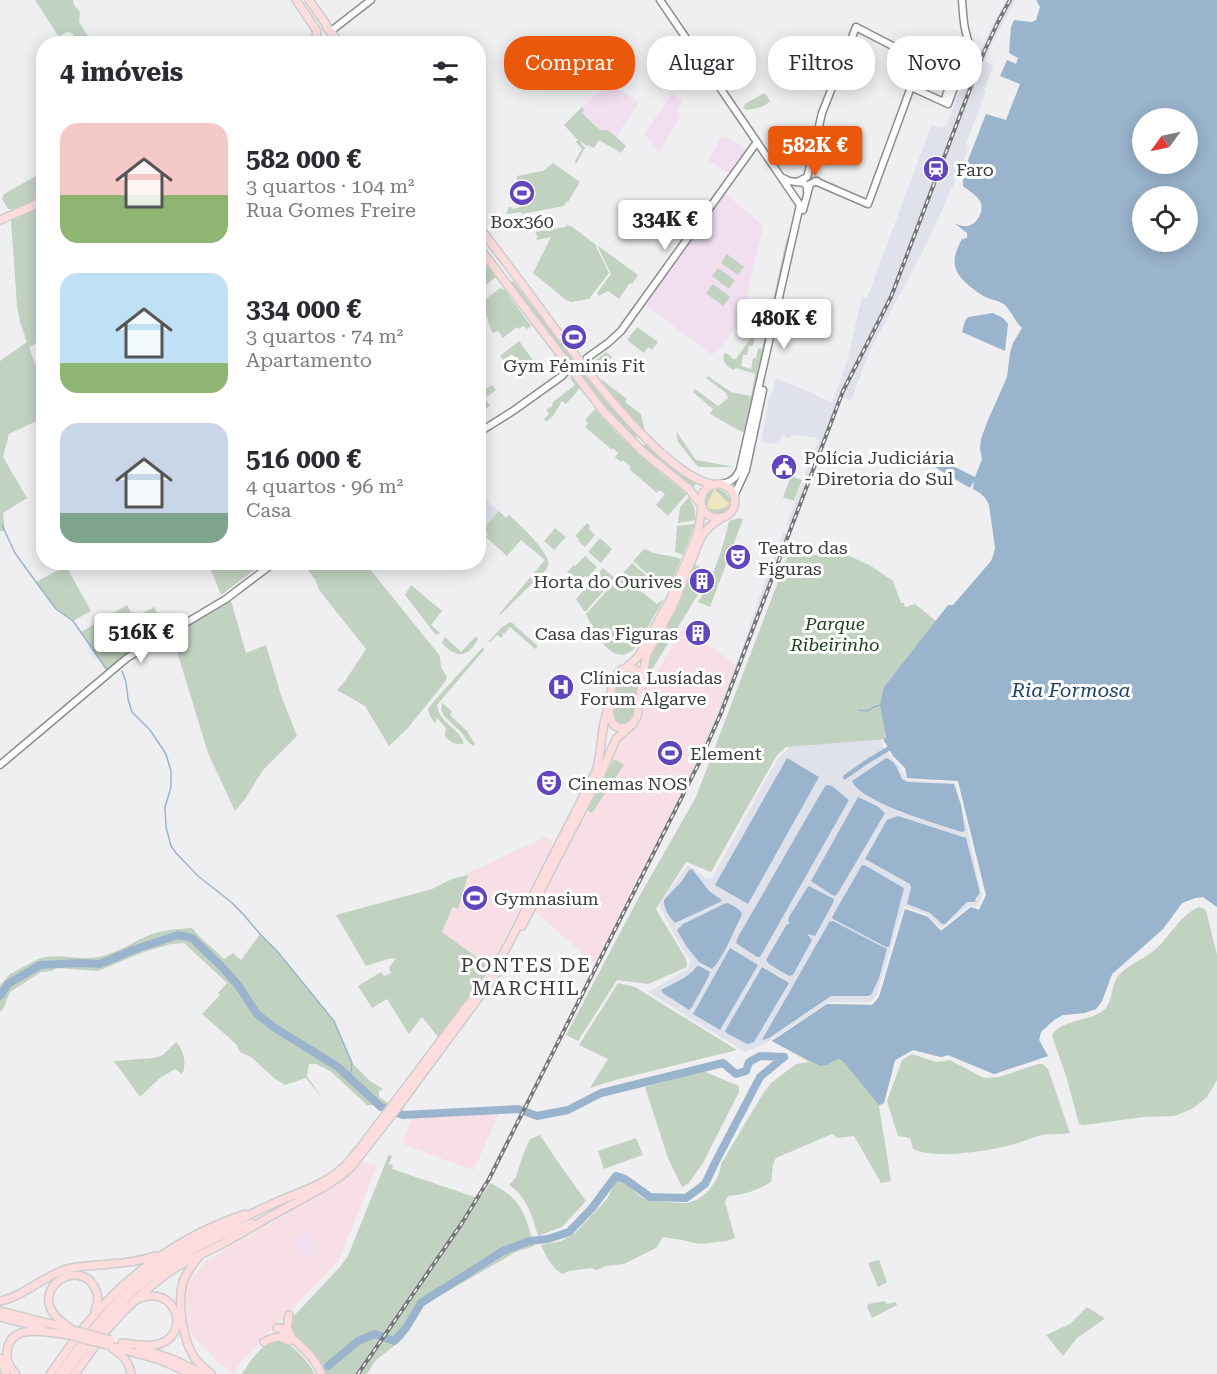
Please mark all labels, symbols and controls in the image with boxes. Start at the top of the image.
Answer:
chip: Comprar [504,36,635,90]
chip: Alugar [647,36,756,90]
chip: Filtros [768,36,875,90]
chip: Novo [887,36,982,90]
icon: filters [429,56,462,89]
text: 4 imóveis [60,57,183,87]
north arrow [1132,108,1198,174]
map controls [1132,108,1198,252]
pin: 582K € [766,126,864,177]
text: 582K € [782,133,848,157]
text: 582 000 € [246,144,361,174]
icon: home [108,147,180,219]
station icon: Faro [921,154,951,184]
place label: Faro [956,159,994,180]
text: 3 quartos · 104 m² [246,174,414,198]
sports icon: Box360 [507,178,537,208]
button: locate [1132,186,1198,252]
text: Rua Gomes Freire [246,198,416,222]
pin: 334K € [616,200,714,251]
text: 334K € [632,207,698,231]
place label: Box360 [490,211,554,232]
text: 334 000 € [246,294,361,324]
icon: home [108,297,180,369]
pin: 480K € [735,299,833,350]
text: 480K € [751,306,817,330]
sports icon: Gym Féminis Fit [559,322,589,352]
text: 3 quartos · 74 m² [246,324,403,348]
text: Apartamento [246,348,372,372]
place label: Gym Féminis Fit [503,355,645,376]
text: 516 000 € [246,444,361,474]
icon: home [108,447,180,519]
place label: Polícia Judiciária - Diretoria do Sul [804,447,955,489]
public building icon: Polícia Judiciária - Diretoria do Sul [769,452,799,482]
text: 4 quartos · 96 m² [246,474,403,498]
text: Casa [246,498,291,522]
place label: Teatro das Figuras [758,537,848,579]
theatre icon: Teatro das Figuras [723,542,753,572]
building icon: Horta do Ourives [687,566,717,596]
place label: Horta do Ourives [533,571,682,592]
pin: 516K € [92,613,190,664]
park label: Parque Ribeirinho [789,613,880,655]
building icon: Casa das Figuras [683,618,713,648]
text: 516K € [108,620,174,644]
place label: Casa das Figuras [535,623,678,644]
place label: Clínica Lusíadas Forum Algarve [580,667,722,709]
hospital icon: Clínica Lusíadas Forum Algarve [546,672,576,702]
water label: Ria Formosa [1010,678,1131,702]
sports icon: Element [655,738,685,768]
place label: Element [690,743,762,764]
theatre icon: Cinemas NOS [534,768,564,798]
place label: Cinemas NOS [568,773,687,794]
sports icon: Gymnasium [460,883,490,913]
place label: Gymnasium [494,888,599,909]
district label: PONTES DE MARCHIL [461,953,591,1000]

